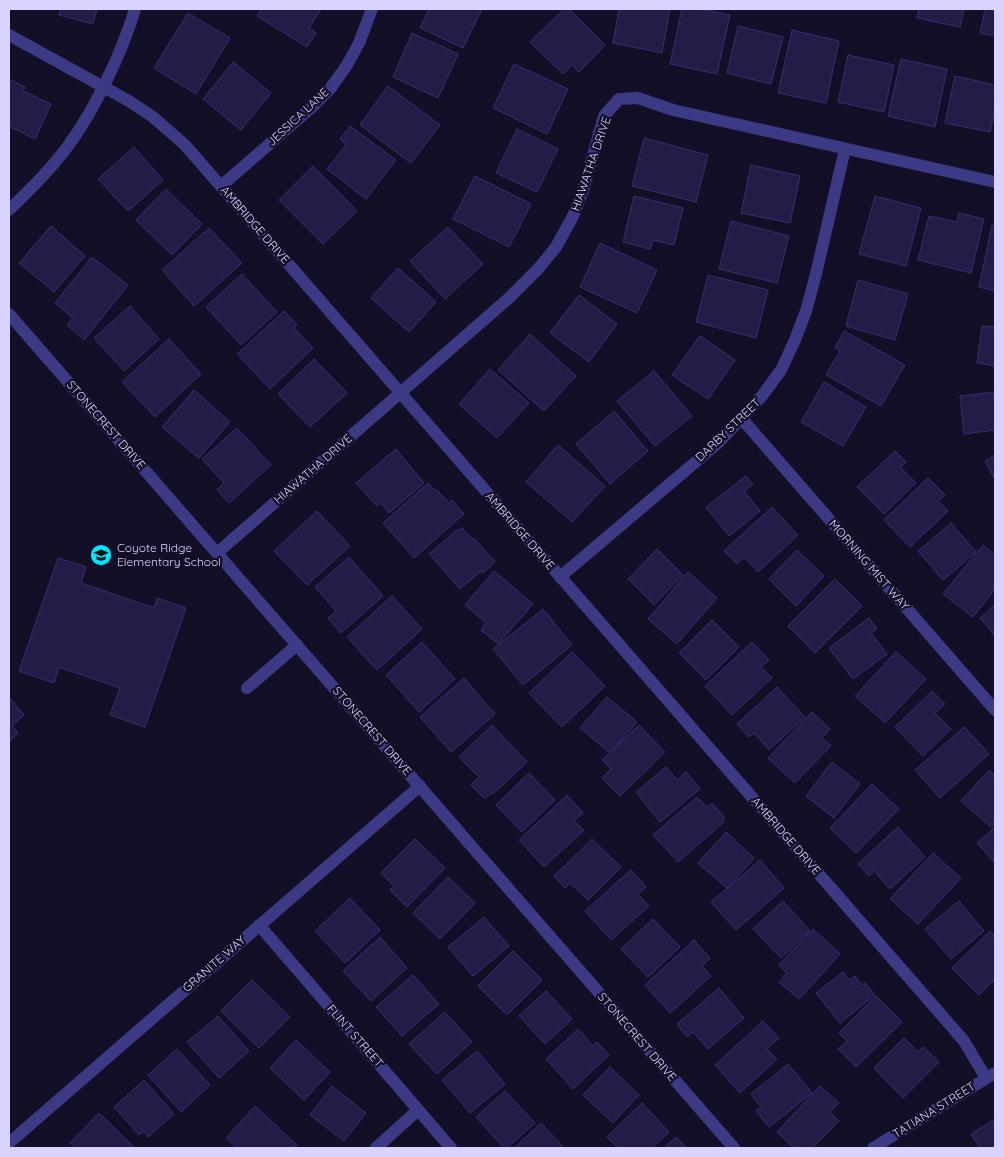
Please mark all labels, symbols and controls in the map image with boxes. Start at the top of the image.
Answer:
street label: JESSICA LANE [264,84,332,149]
street label: HIAWATHA DRIVE [567,114,614,213]
street label: AMBRIDGE DRIVE [218,183,293,267]
street label: STONECREST DRIVE [64,377,149,472]
street label: DARBY STREET [692,395,763,464]
street label: HIAWATHA DRIVE [270,430,355,507]
street label: AMBRIDGE DRIVE [483,489,558,573]
street label: MORNING MIST WAY [826,516,913,613]
place label: Coyote Ridge Elementary School [117,540,221,569]
school or university icon: Coyote Ridge Elementary School [89,543,113,567]
street label: STONECREST DRIVE [330,683,415,778]
street label: AMBRIDGE DRIVE [749,794,824,878]
street label: GRANITE WAY [179,932,248,995]
street label: STONECREST DRIVE [595,989,680,1084]
street label: FLINT STREET [324,1001,387,1070]
street label: TATIANA STREET [890,1078,978,1141]

